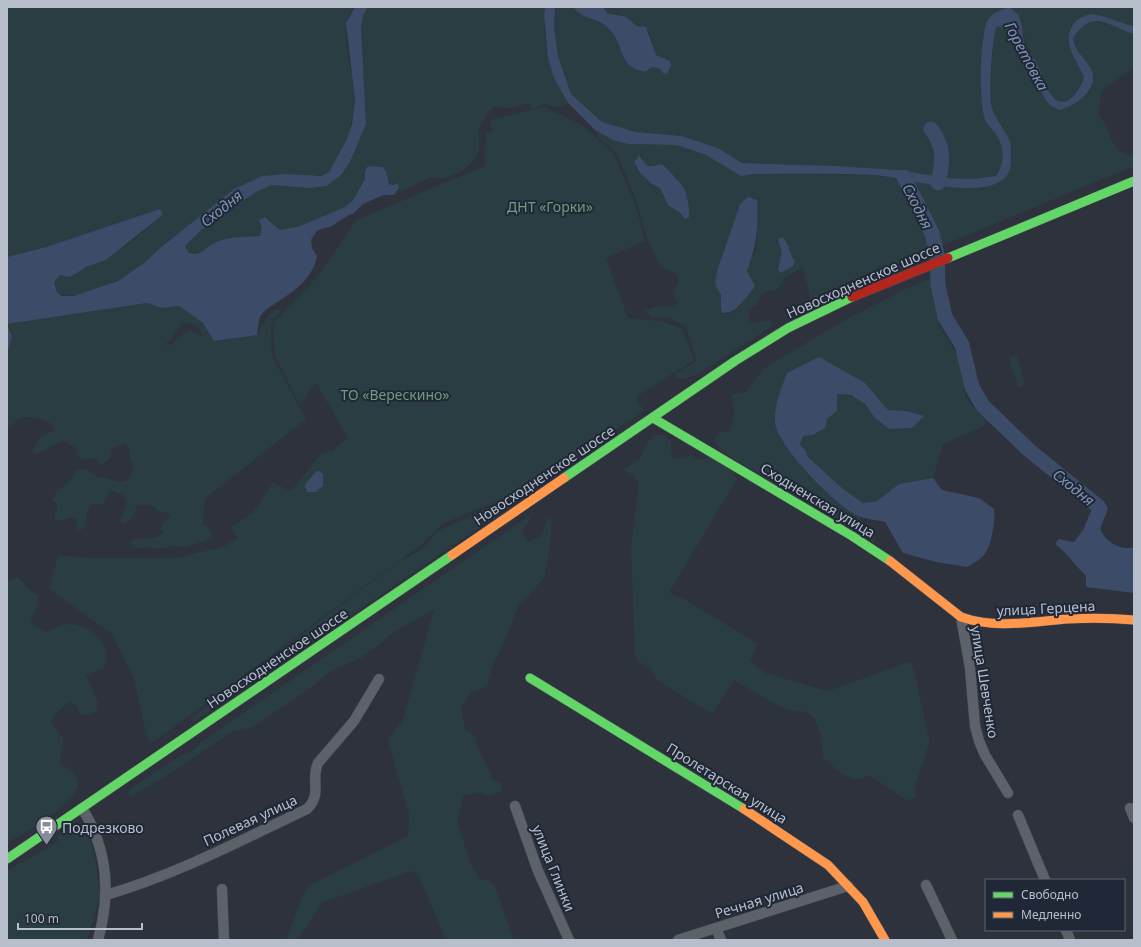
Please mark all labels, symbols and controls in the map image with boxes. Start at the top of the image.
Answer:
water label: Горетовка [1001,18,1054,94]
water label: Сходня [898,180,938,232]
water label: Сходня [196,185,246,231]
park label: ДНТ «Горки» [507,197,593,216]
street label: Новосходненское шоссе [783,237,943,322]
park label: ТО «Верескино» [340,385,450,404]
street label: Новосходненское шоссе [470,421,618,529]
street label: Сходненская улица [757,458,879,542]
water label: Сходня [1049,464,1099,510]
street label: улица Герцена [996,596,1096,620]
street label: Новосходненское шоссе [203,604,351,712]
street label: улица Шевченко [967,624,1003,740]
street label: Пролетарская улица [663,738,791,828]
street label: Полевая улица [200,790,300,850]
bus stop icon: Подрезково [34,814,60,847]
place label: Подрезково [62,818,144,837]
street label: улица Глинки [528,822,580,914]
street label: Речная улица [712,877,806,923]
legend [985,879,1125,931]
text: Свободно [1021,886,1079,903]
scale bar [18,905,142,931]
text: Медленно [1021,906,1081,923]
text: 100 m [24,910,59,927]

